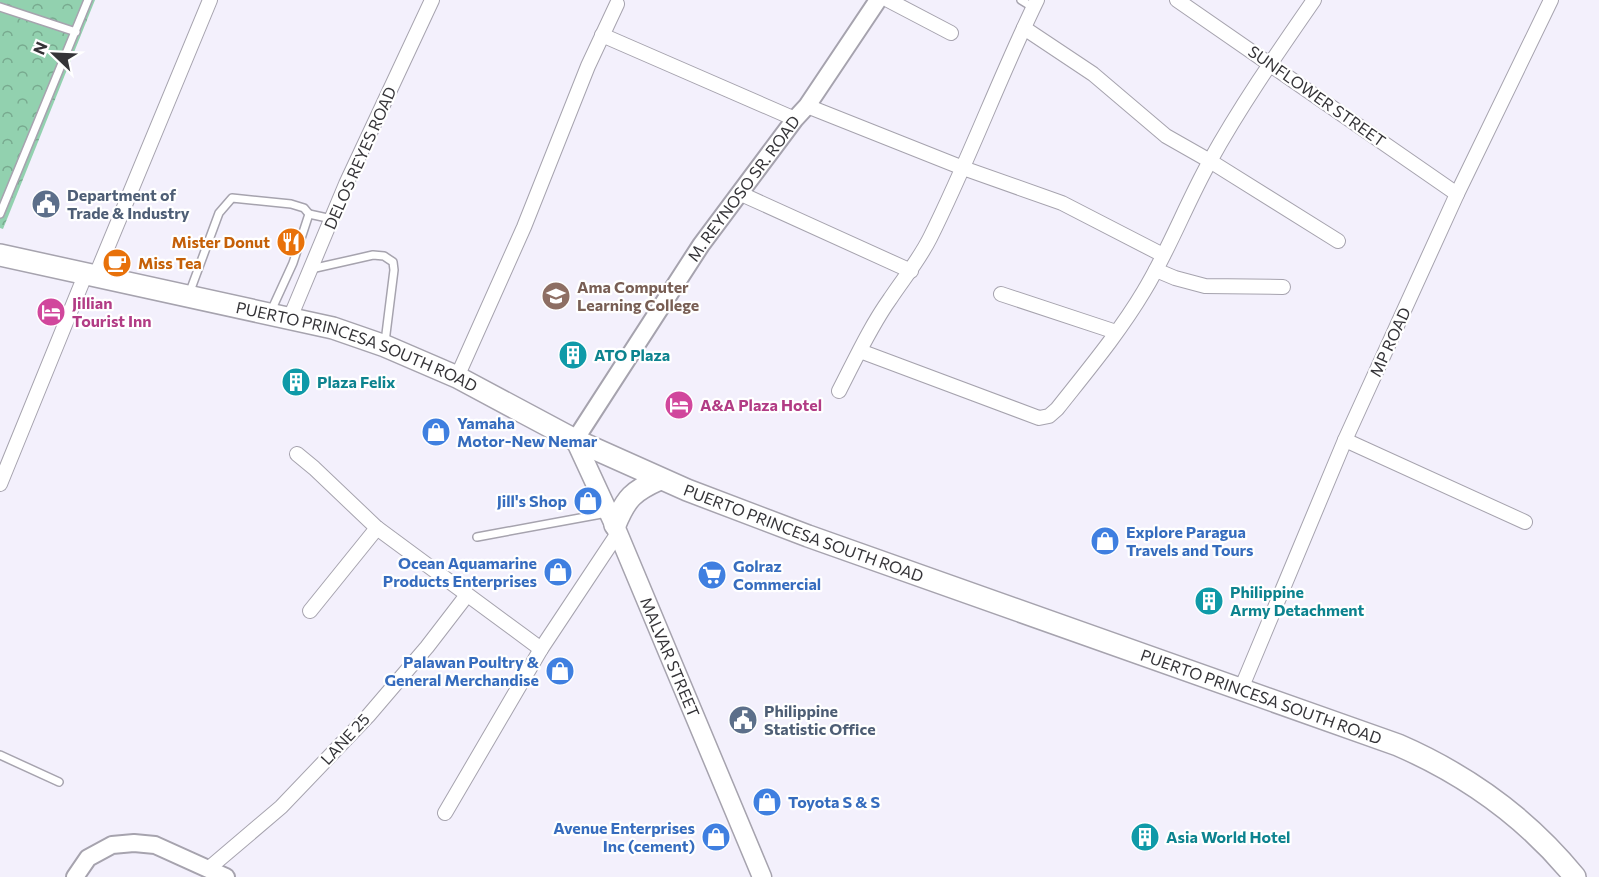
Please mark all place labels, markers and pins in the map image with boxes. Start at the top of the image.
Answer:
place label: Department of Trade & Industry [67,185,190,222]
public building icon: Department of Trade & Industry [30,188,62,220]
restaurant icon: Mister Donut [275,226,307,258]
place label: Mister Donut [172,232,270,251]
cafe icon: Miss Tea [101,247,133,279]
place label: Miss Tea [138,253,202,272]
place label: Ama Computer Learning College [577,277,699,314]
school or university icon: Ama Computer Learning College [540,280,572,312]
place label: Jillian Tourist Inn [72,293,152,330]
hotel icon: Jillian Tourist Inn [35,296,67,328]
building icon: ATO Plaza [557,339,589,371]
place label: ATO Plaza [594,345,670,364]
building icon: Plaza Felix [280,366,312,398]
place label: Plaza Felix [317,372,395,391]
hotel icon: A&A Plaza Hotel [663,389,695,421]
place label: A&A Plaza Hotel [700,395,822,414]
place label: Yamaha Motor-New Nemar [457,413,598,450]
shop icon: Yamaha Motor-New Nemar [420,416,452,448]
shop icon: Jill's Shop [572,485,604,517]
place label: Jill's Shop [497,491,567,510]
place label: Explore Paragua Travels and Tours [1126,522,1253,559]
shop icon: Explore Paragua Travels and Tours [1089,525,1121,557]
place label: Ocean Aquamarine Products Enterprises [383,553,537,590]
shop icon: Ocean Aquamarine Products Enterprises [542,556,574,588]
place label: Golraz Commercial [733,556,821,593]
supermarket icon: Golraz Commercial [696,559,728,591]
place label: Philippine Army Detachment [1230,582,1365,619]
building icon: Philippine Army Detachment [1193,585,1225,617]
place label: Palawan Poultry & General Merchandise [384,652,540,689]
shop icon: Palawan Poultry & General Merchandise [544,655,576,687]
place label: Philippine Statistic Office [764,701,876,738]
public building icon: Philippine Statistic Office [727,704,759,736]
shop icon: Toyota S & S [751,786,783,818]
place label: Toyota S & S [788,792,881,811]
place label: Avenue Enterprises Inc (cement) [553,818,695,855]
shop icon: Avenue Enterprises Inc (cement) [700,821,732,853]
building icon: Asia World Hotel [1129,821,1161,853]
place label: Asia World Hotel [1166,827,1290,846]

